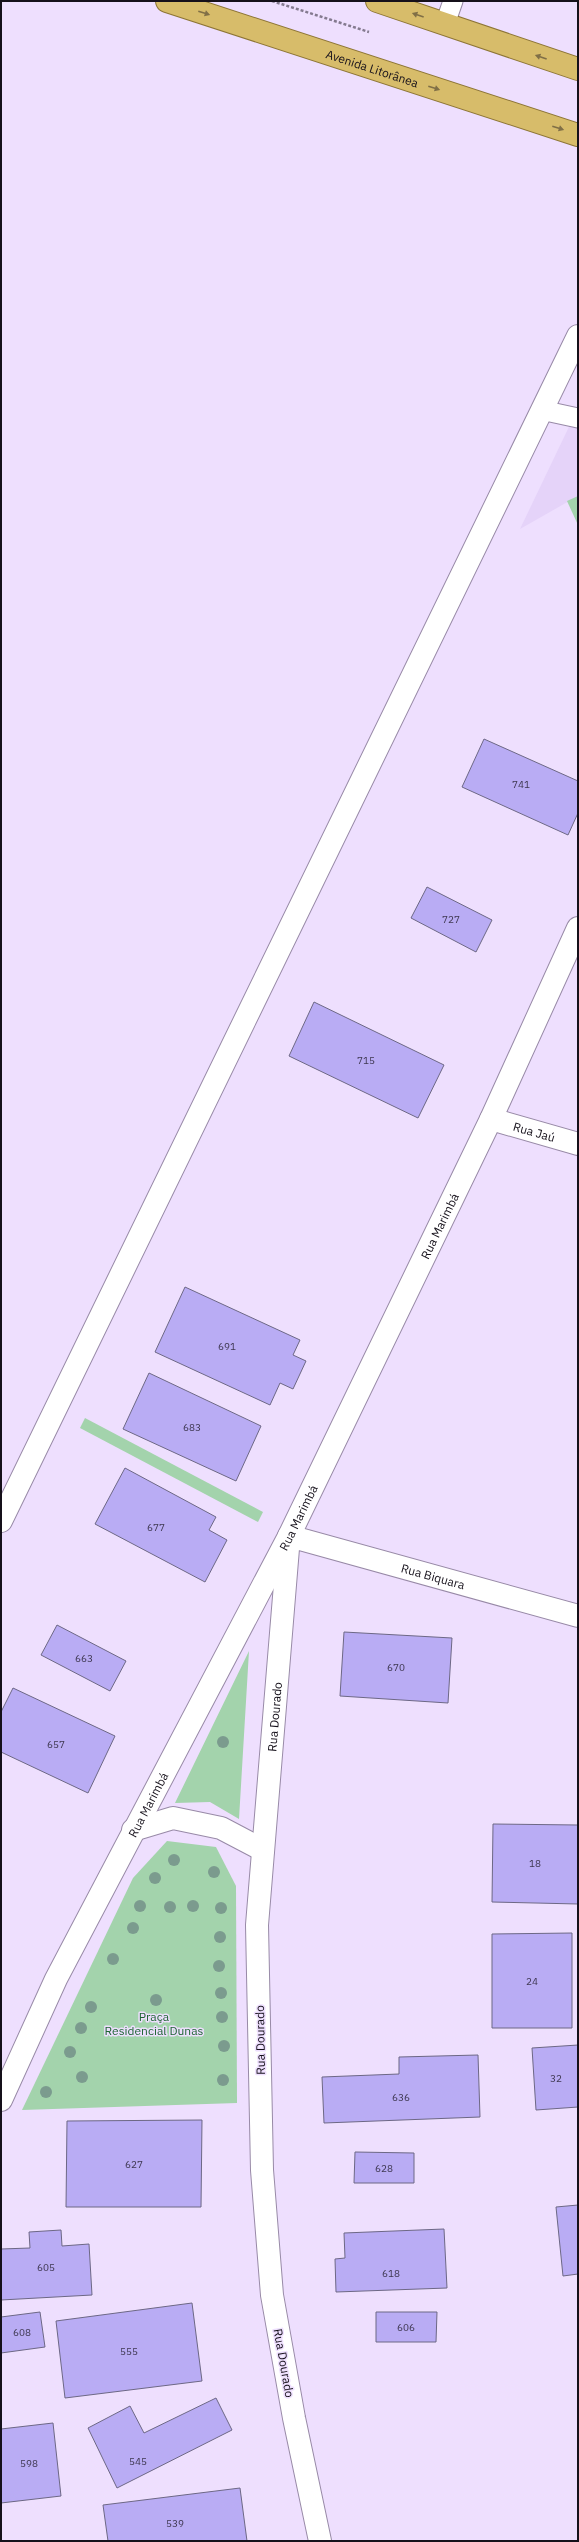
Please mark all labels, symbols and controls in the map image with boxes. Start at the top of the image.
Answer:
one-way arrow [198,10,210,16]
one-way arrow [412,12,424,18]
street label: Avenida Litorânea [324,46,421,90]
one-way arrow [535,53,547,59]
one-way arrow [429,85,441,91]
one-way arrow [552,126,564,132]
house number: 741 [512,778,530,791]
house number: 727 [442,913,460,926]
house number: 715 [357,1054,375,1067]
street label: Rua Jaú [511,1118,557,1145]
street label: Rua Marimbá [417,1190,462,1261]
house number: 691 [218,1340,236,1353]
house number: 683 [183,1421,201,1434]
street label: Rua Marimbá [275,1482,320,1553]
house number: 677 [147,1521,165,1534]
street label: Rua Biquara [400,1560,467,1592]
house number: 663 [75,1652,93,1665]
house number: 670 [387,1661,405,1674]
street label: Rua Dourado [264,1681,284,1752]
house number: 657 [47,1738,65,1751]
street label: Rua Marimbá [125,1769,171,1840]
house number: 18 [529,1857,541,1870]
house number: 24 [526,1975,538,1988]
street label: Rua Dourado [252,2005,268,2075]
park label: Praça Residencial Dunas [105,2009,204,2038]
house number: 32 [550,2072,562,2085]
house number: 636 [392,2091,410,2104]
house number: 627 [125,2158,143,2171]
house number: 628 [375,2162,393,2175]
house number: 605 [37,2261,55,2274]
house number: 618 [382,2267,400,2280]
house number: 606 [397,2321,415,2334]
house number: 608 [13,2326,31,2339]
street label: Rua Dourado [271,2327,297,2399]
house number: 555 [120,2345,138,2358]
house number: 545 [129,2455,147,2468]
house number: 598 [20,2457,38,2470]
house number: 539 [166,2517,184,2530]

